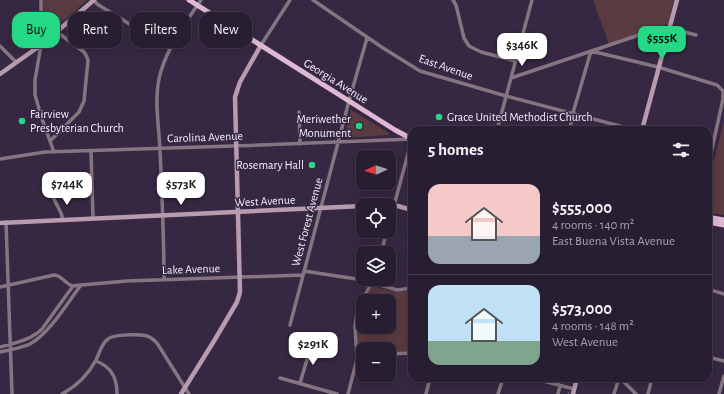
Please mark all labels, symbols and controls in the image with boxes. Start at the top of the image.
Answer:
chip: Buy [12,12,60,48]
chip: Rent [68,12,122,48]
chip: Filters [130,12,191,48]
chip: New [199,12,252,48]
pin: $555K [634,26,690,60]
text: $555K [647,32,677,45]
pin: $346K [494,33,550,67]
text: $346K [506,39,538,52]
street label: East Avenue [417,52,475,82]
street label: Georgia Avenue [302,56,370,106]
place label: Fairview Presbyterian Church [30,108,124,135]
place label: Grace United Methodist Church [447,111,592,123]
marker: Grace United Methodist Church [434,112,444,122]
place label: Meriwether Monument [297,113,351,139]
marker: Fairview Presbyterian Church [17,116,27,126]
marker: Meriwether Monument [354,121,364,131]
street label: Carolina Avenue [167,130,243,144]
icon: filters [670,139,692,161]
text: 5 homes [428,141,484,158]
north arrow [356,150,396,190]
map controls [356,150,396,382]
place label: Rosemary Hall [236,159,304,172]
marker: Rosemary Hall [307,160,317,170]
pin: $744K [39,172,95,206]
pin: $573K [153,172,209,206]
street label: West Forest Avenue [289,176,325,268]
text: $744K [51,178,83,191]
text: $573K [166,178,196,191]
street label: West Avenue [234,193,296,209]
button: locate [356,198,396,238]
text: $555,000 [552,199,612,216]
icon: home [460,200,508,248]
text: 4 rooms · 140 m² [552,219,634,232]
text: East Buena Vista Avenue [552,235,675,248]
button: layers [356,246,396,286]
street label: Lake Avenue [162,262,220,276]
button: + [356,294,396,334]
text: $573,000 [552,300,612,317]
icon: home [460,301,508,349]
text: 4 rooms · 148 m² [552,320,634,333]
pin: $291K [285,332,341,366]
text: West Avenue [552,336,618,349]
text: $291K [298,338,328,351]
button: − [356,342,396,382]

